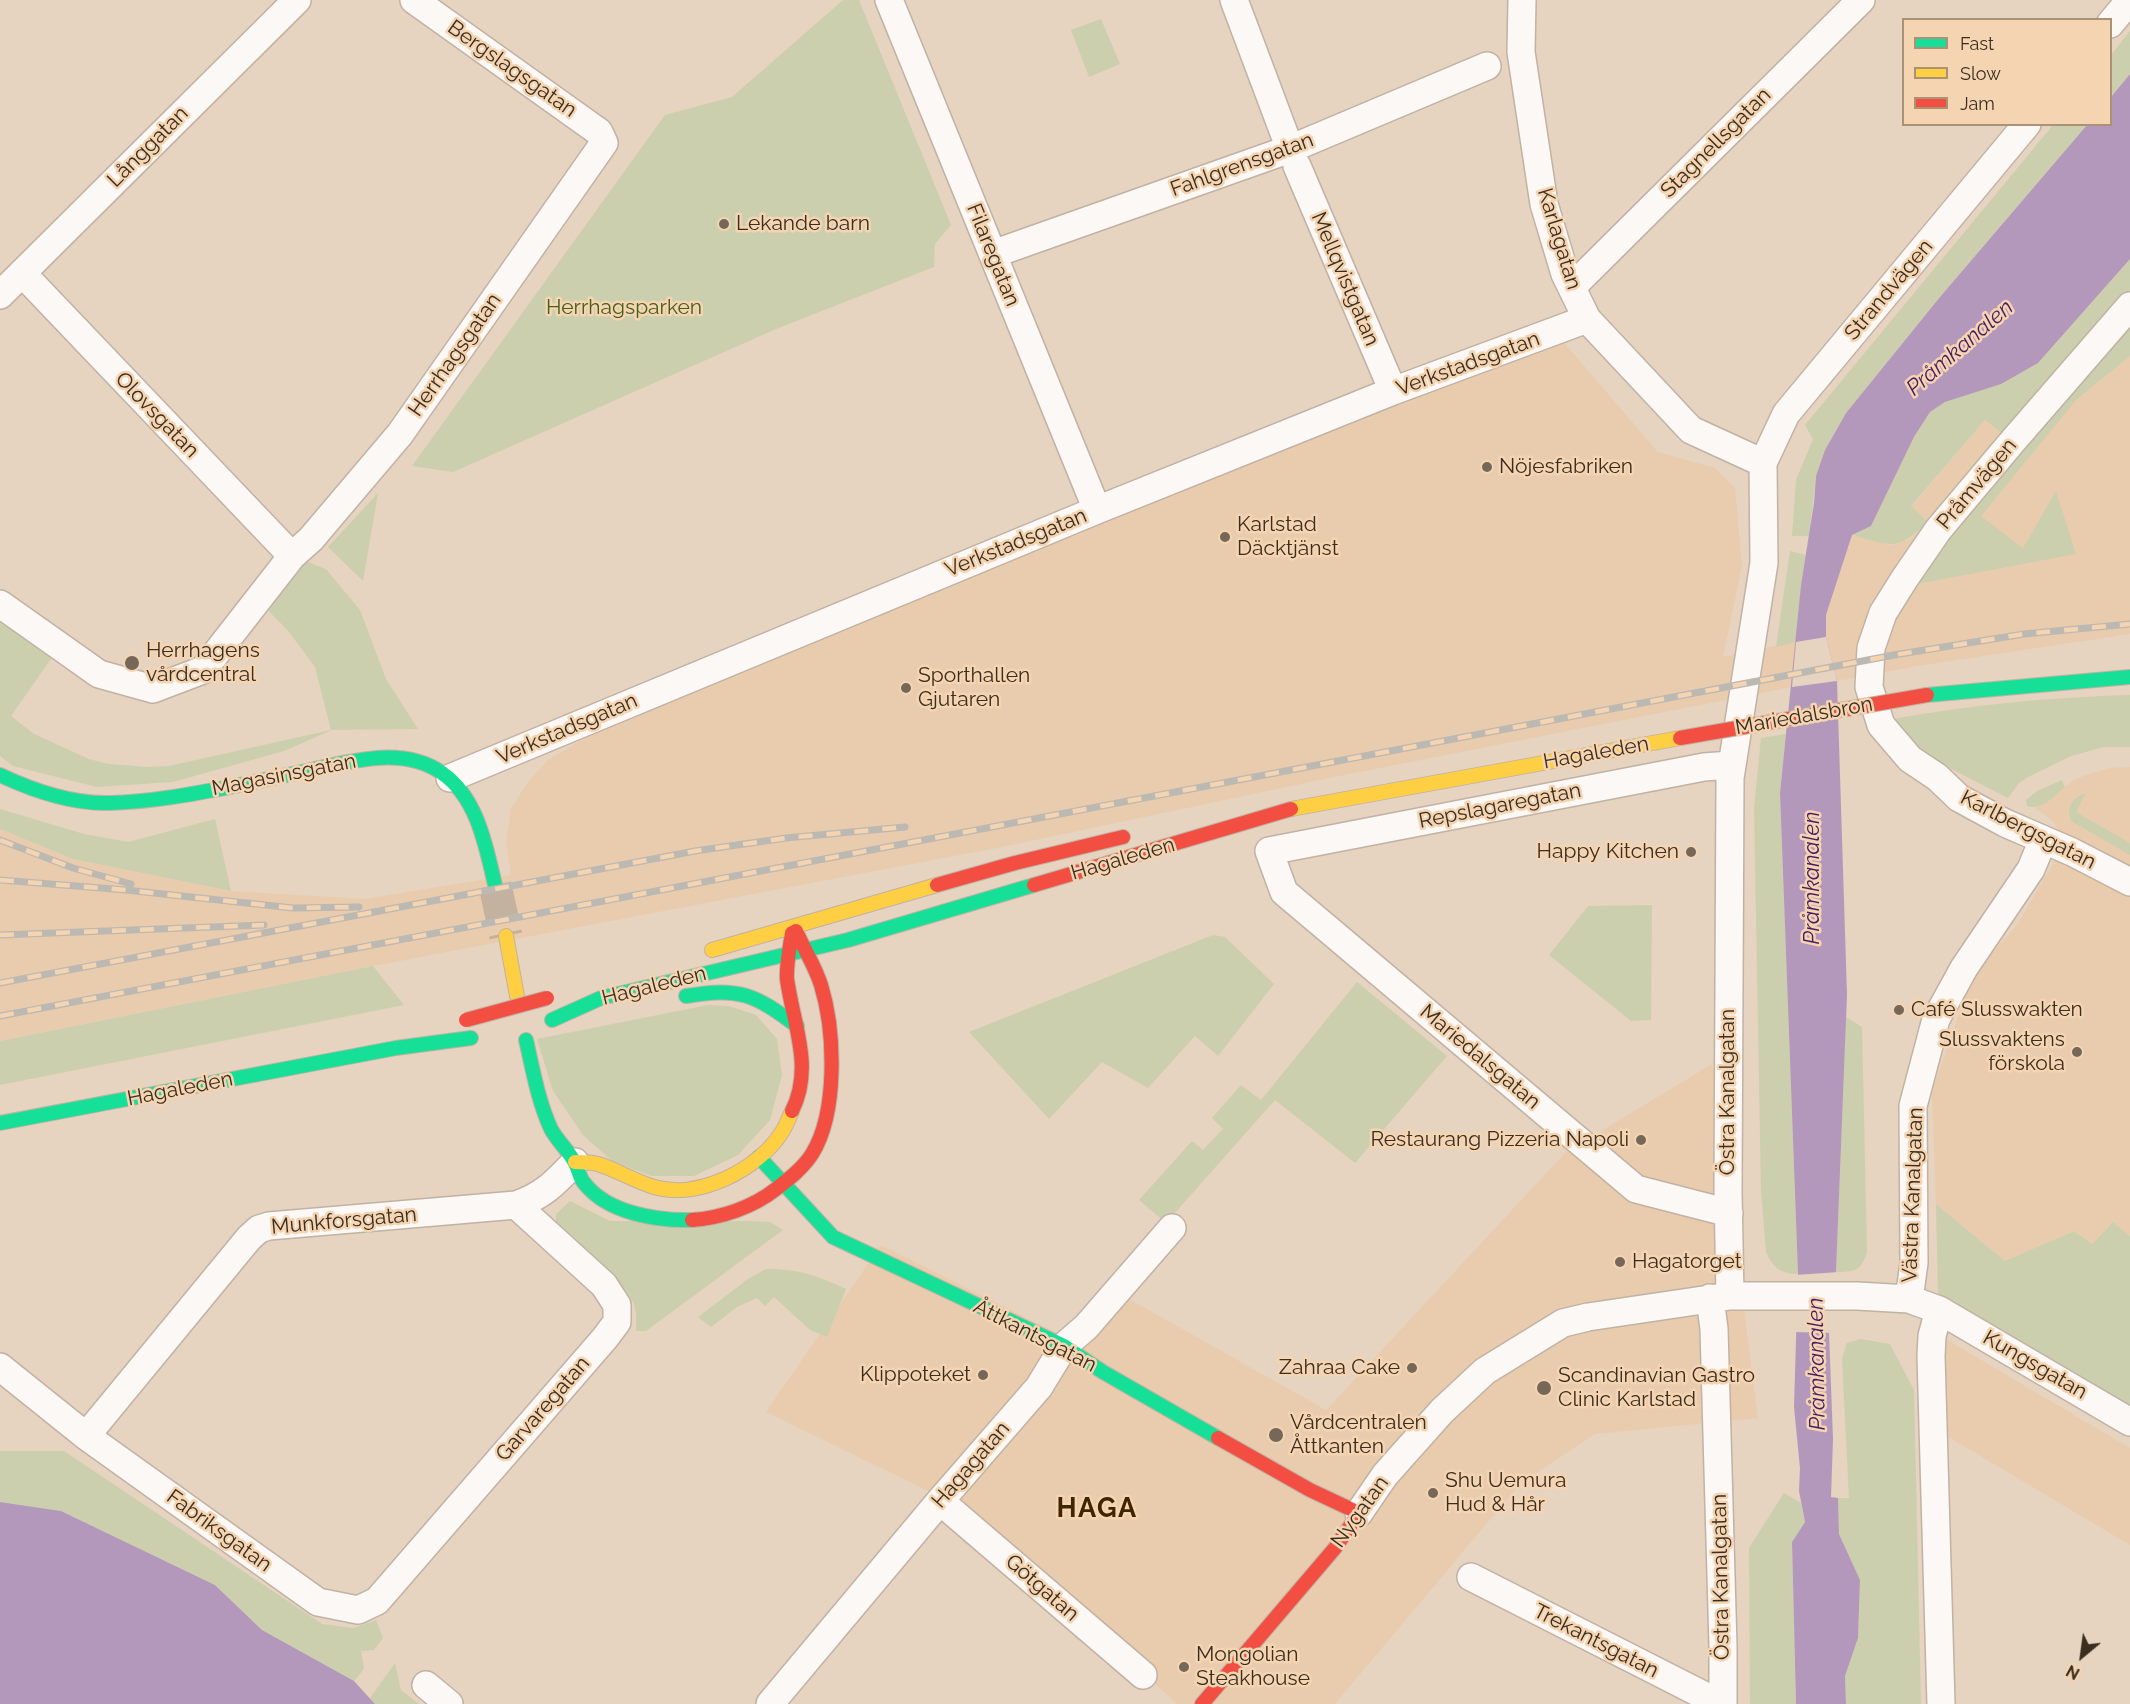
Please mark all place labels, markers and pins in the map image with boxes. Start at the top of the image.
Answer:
place label: Lekande barn [736,211,870,237]
marker: Lekande barn [717,217,731,231]
place label: Nöjesfabriken [1499,454,1633,480]
marker: Nöjesfabriken [1480,460,1494,474]
place label: Karlstad Däcktjänst [1237,512,1339,562]
marker: Karlstad Däcktjänst [1218,530,1232,544]
place label: Herrhagens vårdcentral [146,638,260,688]
marker: Herrhagens vårdcentral [123,654,141,672]
place label: Sporthallen Gjutaren [918,663,1030,713]
marker: Sporthallen Gjutaren [899,681,913,695]
place label: Happy Kitchen [1537,839,1679,865]
marker: Happy Kitchen [1684,845,1698,859]
place label: Café Slusswakten [1911,997,2083,1023]
marker: Café Slusswakten [1892,1003,1906,1017]
place label: Slussvaktens förskola [1939,1027,2065,1077]
marker: Slussvaktens förskola [2070,1045,2084,1059]
place label: Restaurang Pizzeria Napoli [1370,1127,1629,1153]
marker: Restaurang Pizzeria Napoli [1634,1133,1648,1147]
place label: Hagatorget [1632,1249,1742,1275]
marker: Hagatorget [1613,1255,1627,1269]
place label: Zahraa Cake [1279,1355,1400,1381]
marker: Zahraa Cake [1405,1361,1419,1375]
place label: Klippoteket [860,1362,971,1388]
place label: Scandinavian Gastro Clinic Karlstad [1558,1363,1755,1413]
marker: Klippoteket [976,1368,990,1382]
marker: Scandinavian Gastro Clinic Karlstad [1535,1379,1553,1397]
place label: Vårdcentralen Åttkanten [1290,1410,1427,1460]
marker: Vårdcentralen Åttkanten [1267,1426,1285,1444]
place label: Shu Uemura Hud & Hår [1445,1468,1566,1518]
marker: Shu Uemura Hud & Hår [1426,1486,1440,1500]
place label: Mongolian Steakhouse [1196,1642,1310,1692]
marker: Mongolian Steakhouse [1177,1660,1191,1674]

